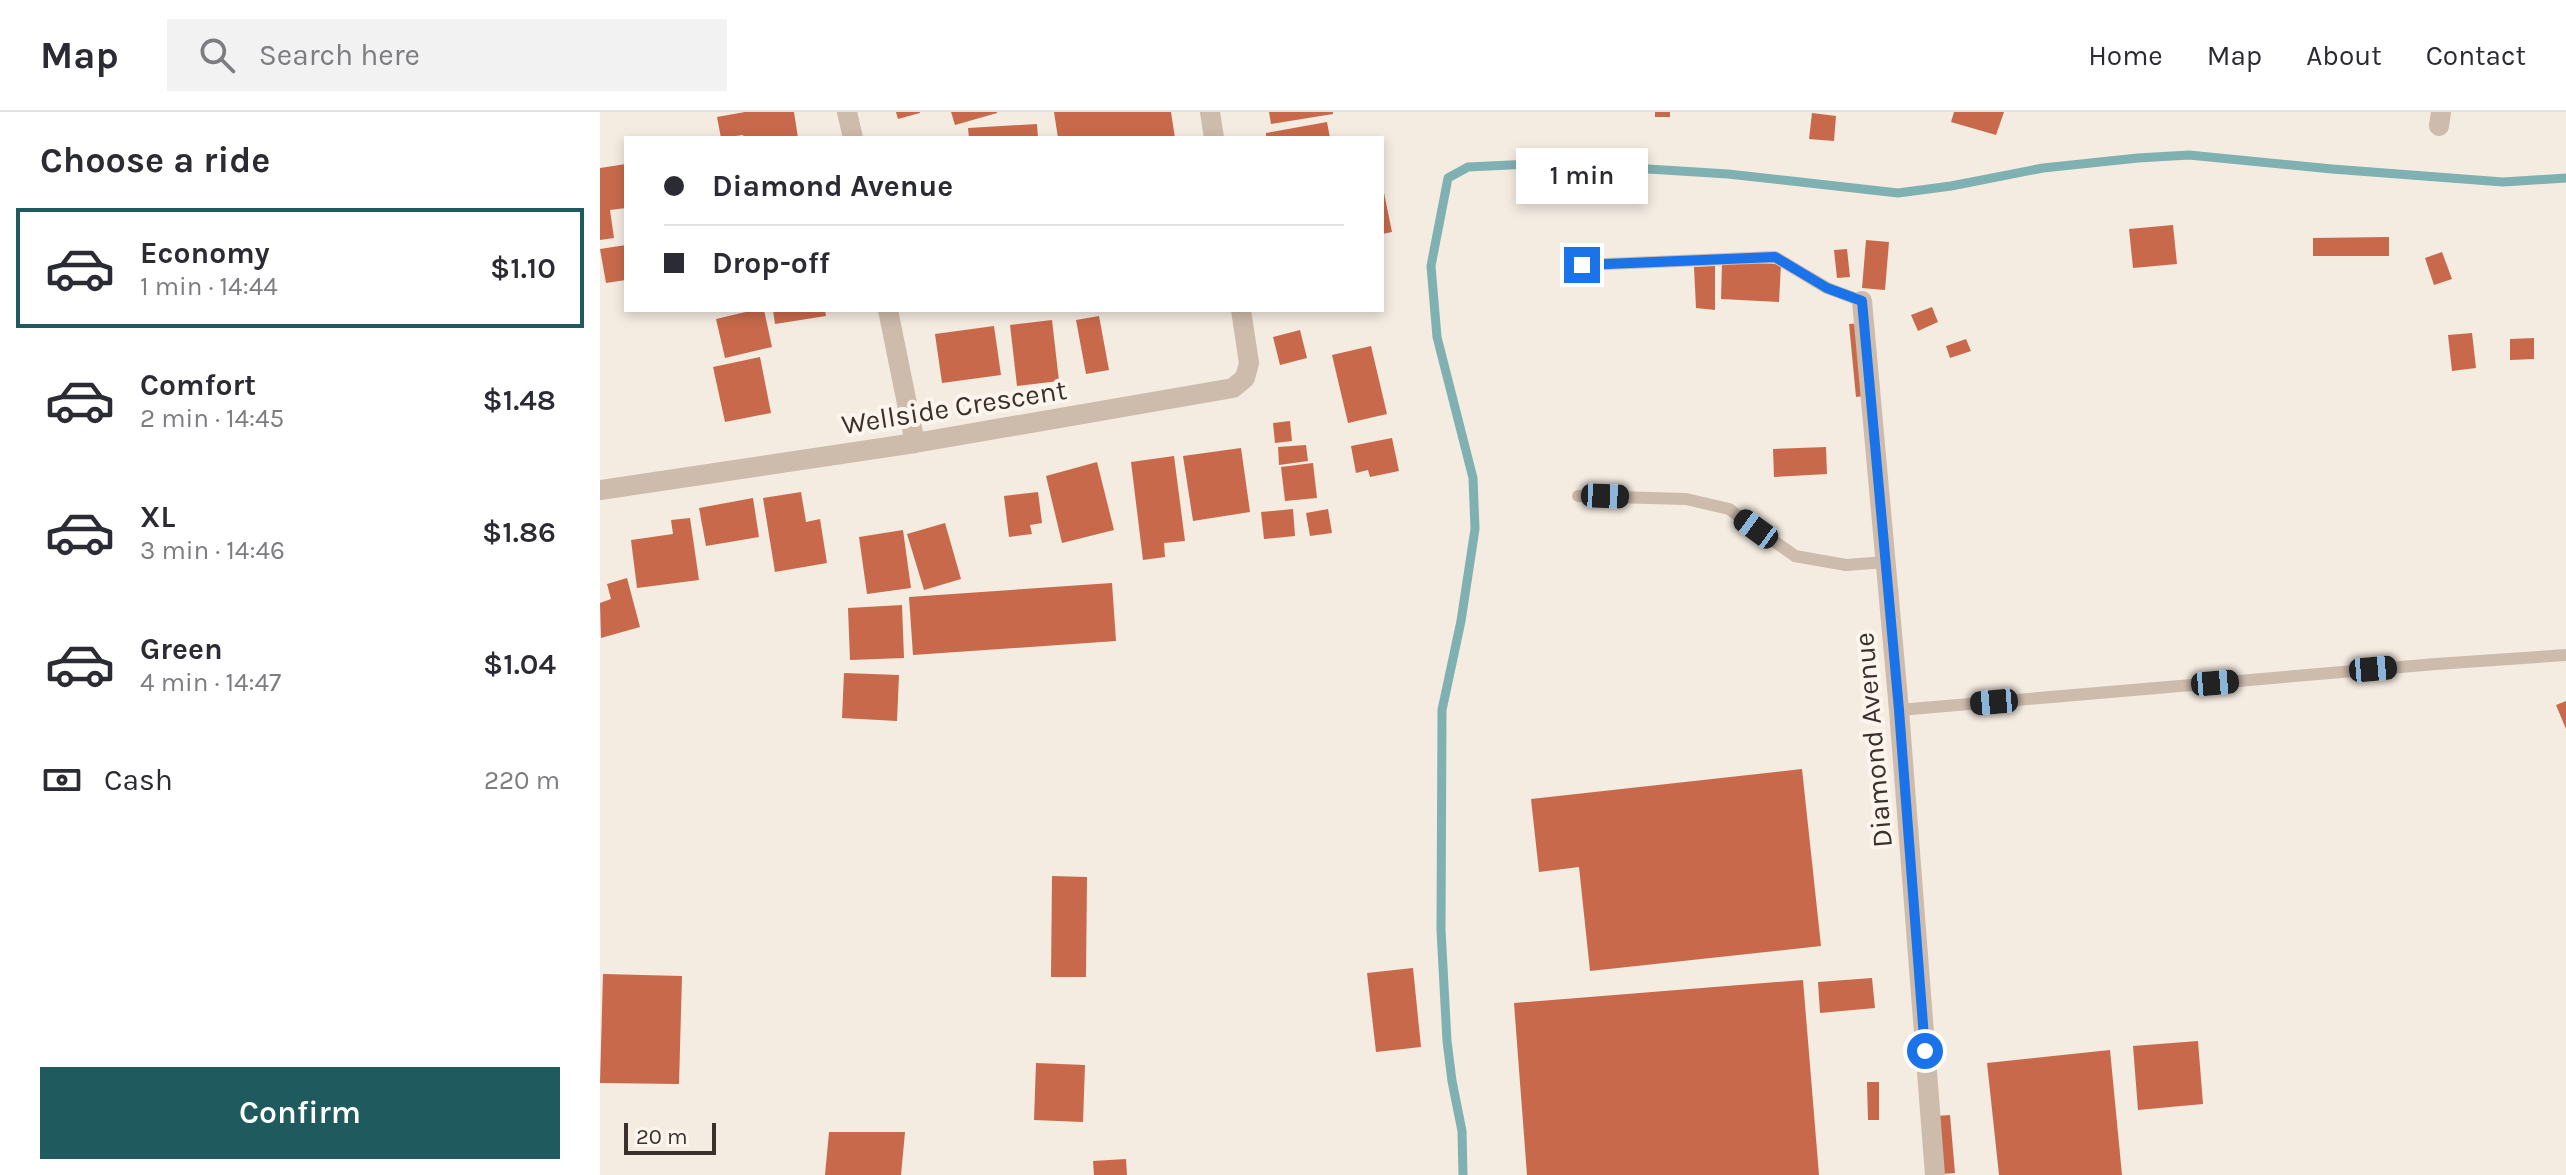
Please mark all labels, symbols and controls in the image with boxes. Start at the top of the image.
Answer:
search box [167,19,727,91]
text: Map [40,33,119,78]
icon: search [195,33,239,77]
text: Search here [259,37,420,73]
text: Home [2088,39,2163,72]
text: Map [2207,39,2262,72]
text: About [2306,39,2382,72]
text: Contact [2426,39,2526,72]
text: Choose a ride [40,139,270,181]
callout: 1 min [1516,149,1648,205]
text: 1 min [1550,160,1614,191]
text: Diamond Avenue [712,168,953,204]
icon: car [44,232,116,304]
text: Economy [140,235,270,271]
text: Drop-off [712,245,830,281]
route end [1564,247,1600,283]
text: $1.10 [490,250,556,286]
text: 1 min · 14:44 [140,271,278,302]
icon: car [44,364,116,436]
text: Comfort [140,367,256,403]
street label: Wellside Crescent [839,373,1069,441]
text: $1.48 [482,382,556,418]
text: 2 min · 14:45 [140,403,284,434]
car [1581,483,1629,509]
icon: car [44,496,116,568]
text: XL [140,499,175,535]
car [1730,505,1782,553]
text: $1.86 [482,514,556,550]
text: 3 min · 14:46 [140,535,285,566]
icon: car [44,628,116,700]
text: Green [140,631,223,667]
street label: Diamond Avenue [1847,631,1899,849]
text: $1.04 [483,646,556,682]
car [2348,655,2398,683]
text: 4 min · 14:47 [140,667,281,698]
car [2190,669,2240,697]
car [1969,688,2019,716]
icon: cash [40,758,84,802]
text: Cash [104,762,173,798]
text: 220 m [484,765,560,796]
route start [1907,1033,1943,1069]
button: Confirm [40,1067,560,1159]
scale bar [624,1119,716,1155]
text: 20 m [636,1124,688,1150]

